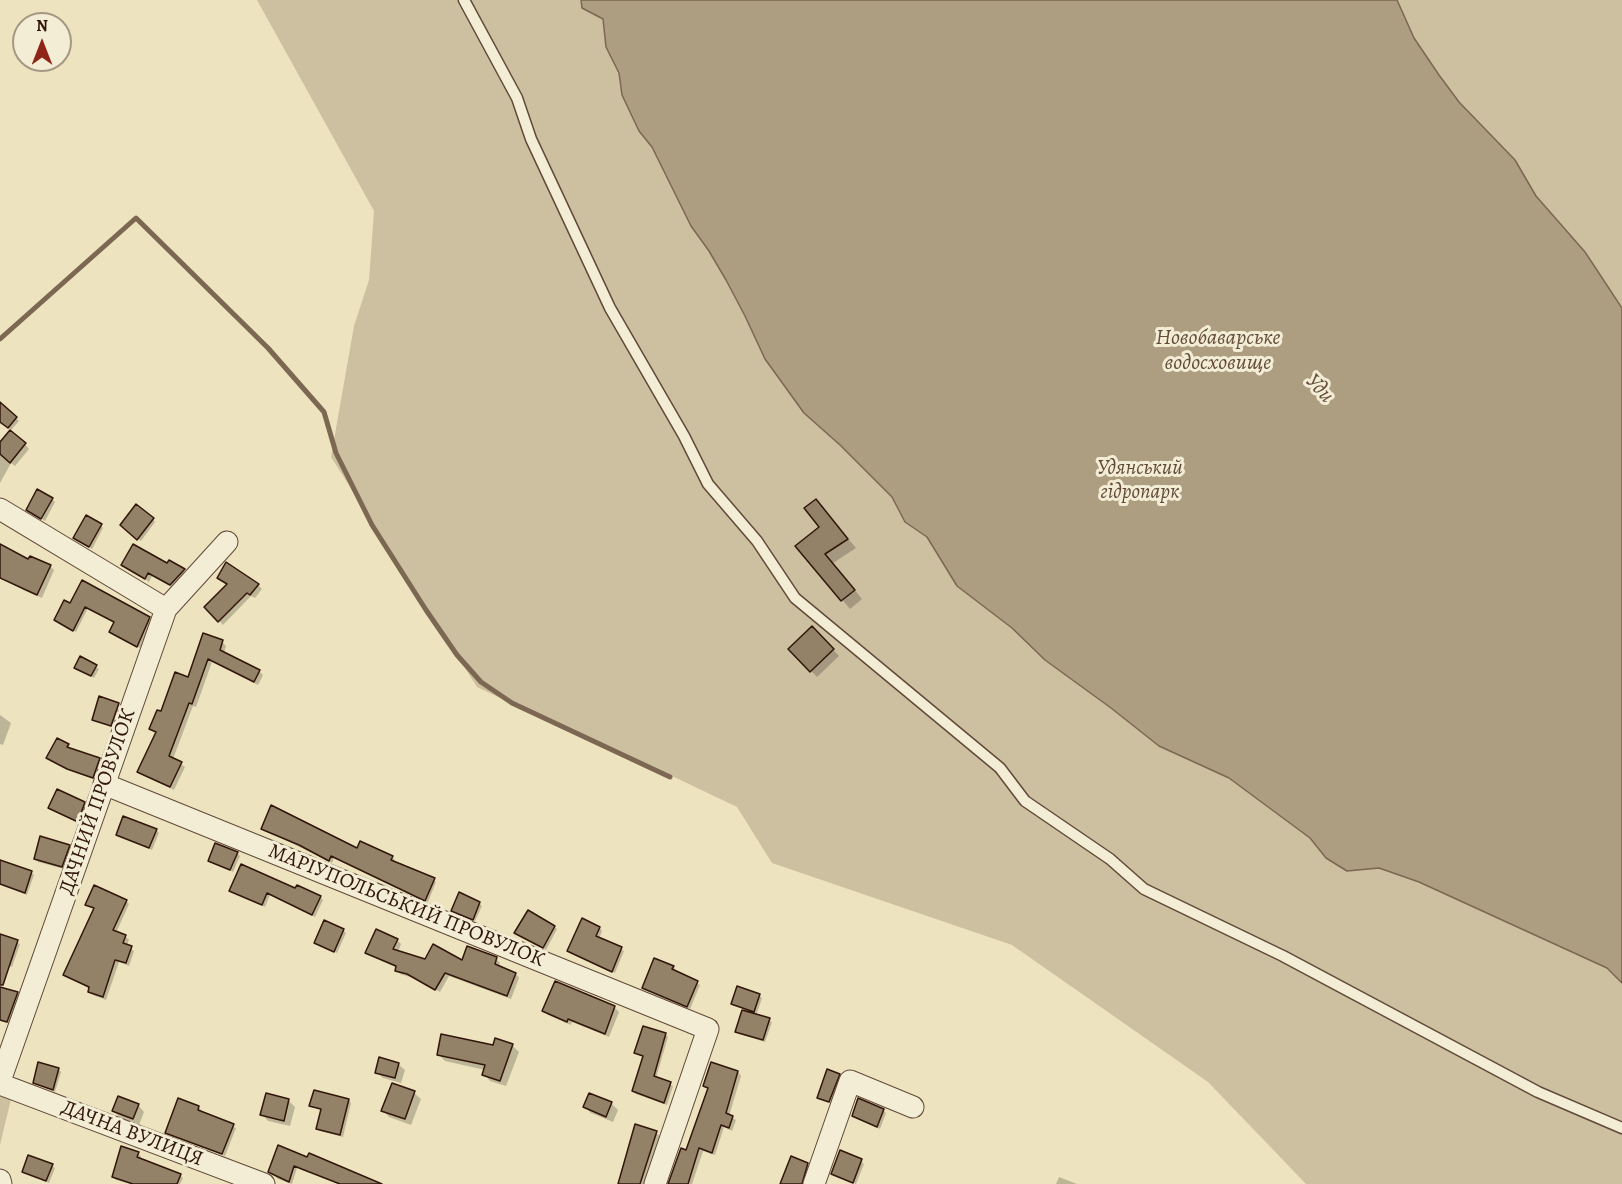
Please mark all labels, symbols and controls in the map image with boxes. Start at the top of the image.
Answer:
north arrow [12,12,72,72]
text: N [36,15,48,37]
water label: Новобаварське водосховище [1155,326,1281,378]
water label: Уди [1299,369,1339,409]
park label: Удянський гідропарк [1097,456,1183,506]
street label: ДАЧНИЙ ПРОВУЛОК [54,706,142,898]
street label: МАРІУПОЛЬСЬКИЙ ПРОВУЛОК [264,839,548,973]
street label: ДАЧНА ВУЛИЦЯ [57,1095,207,1173]

